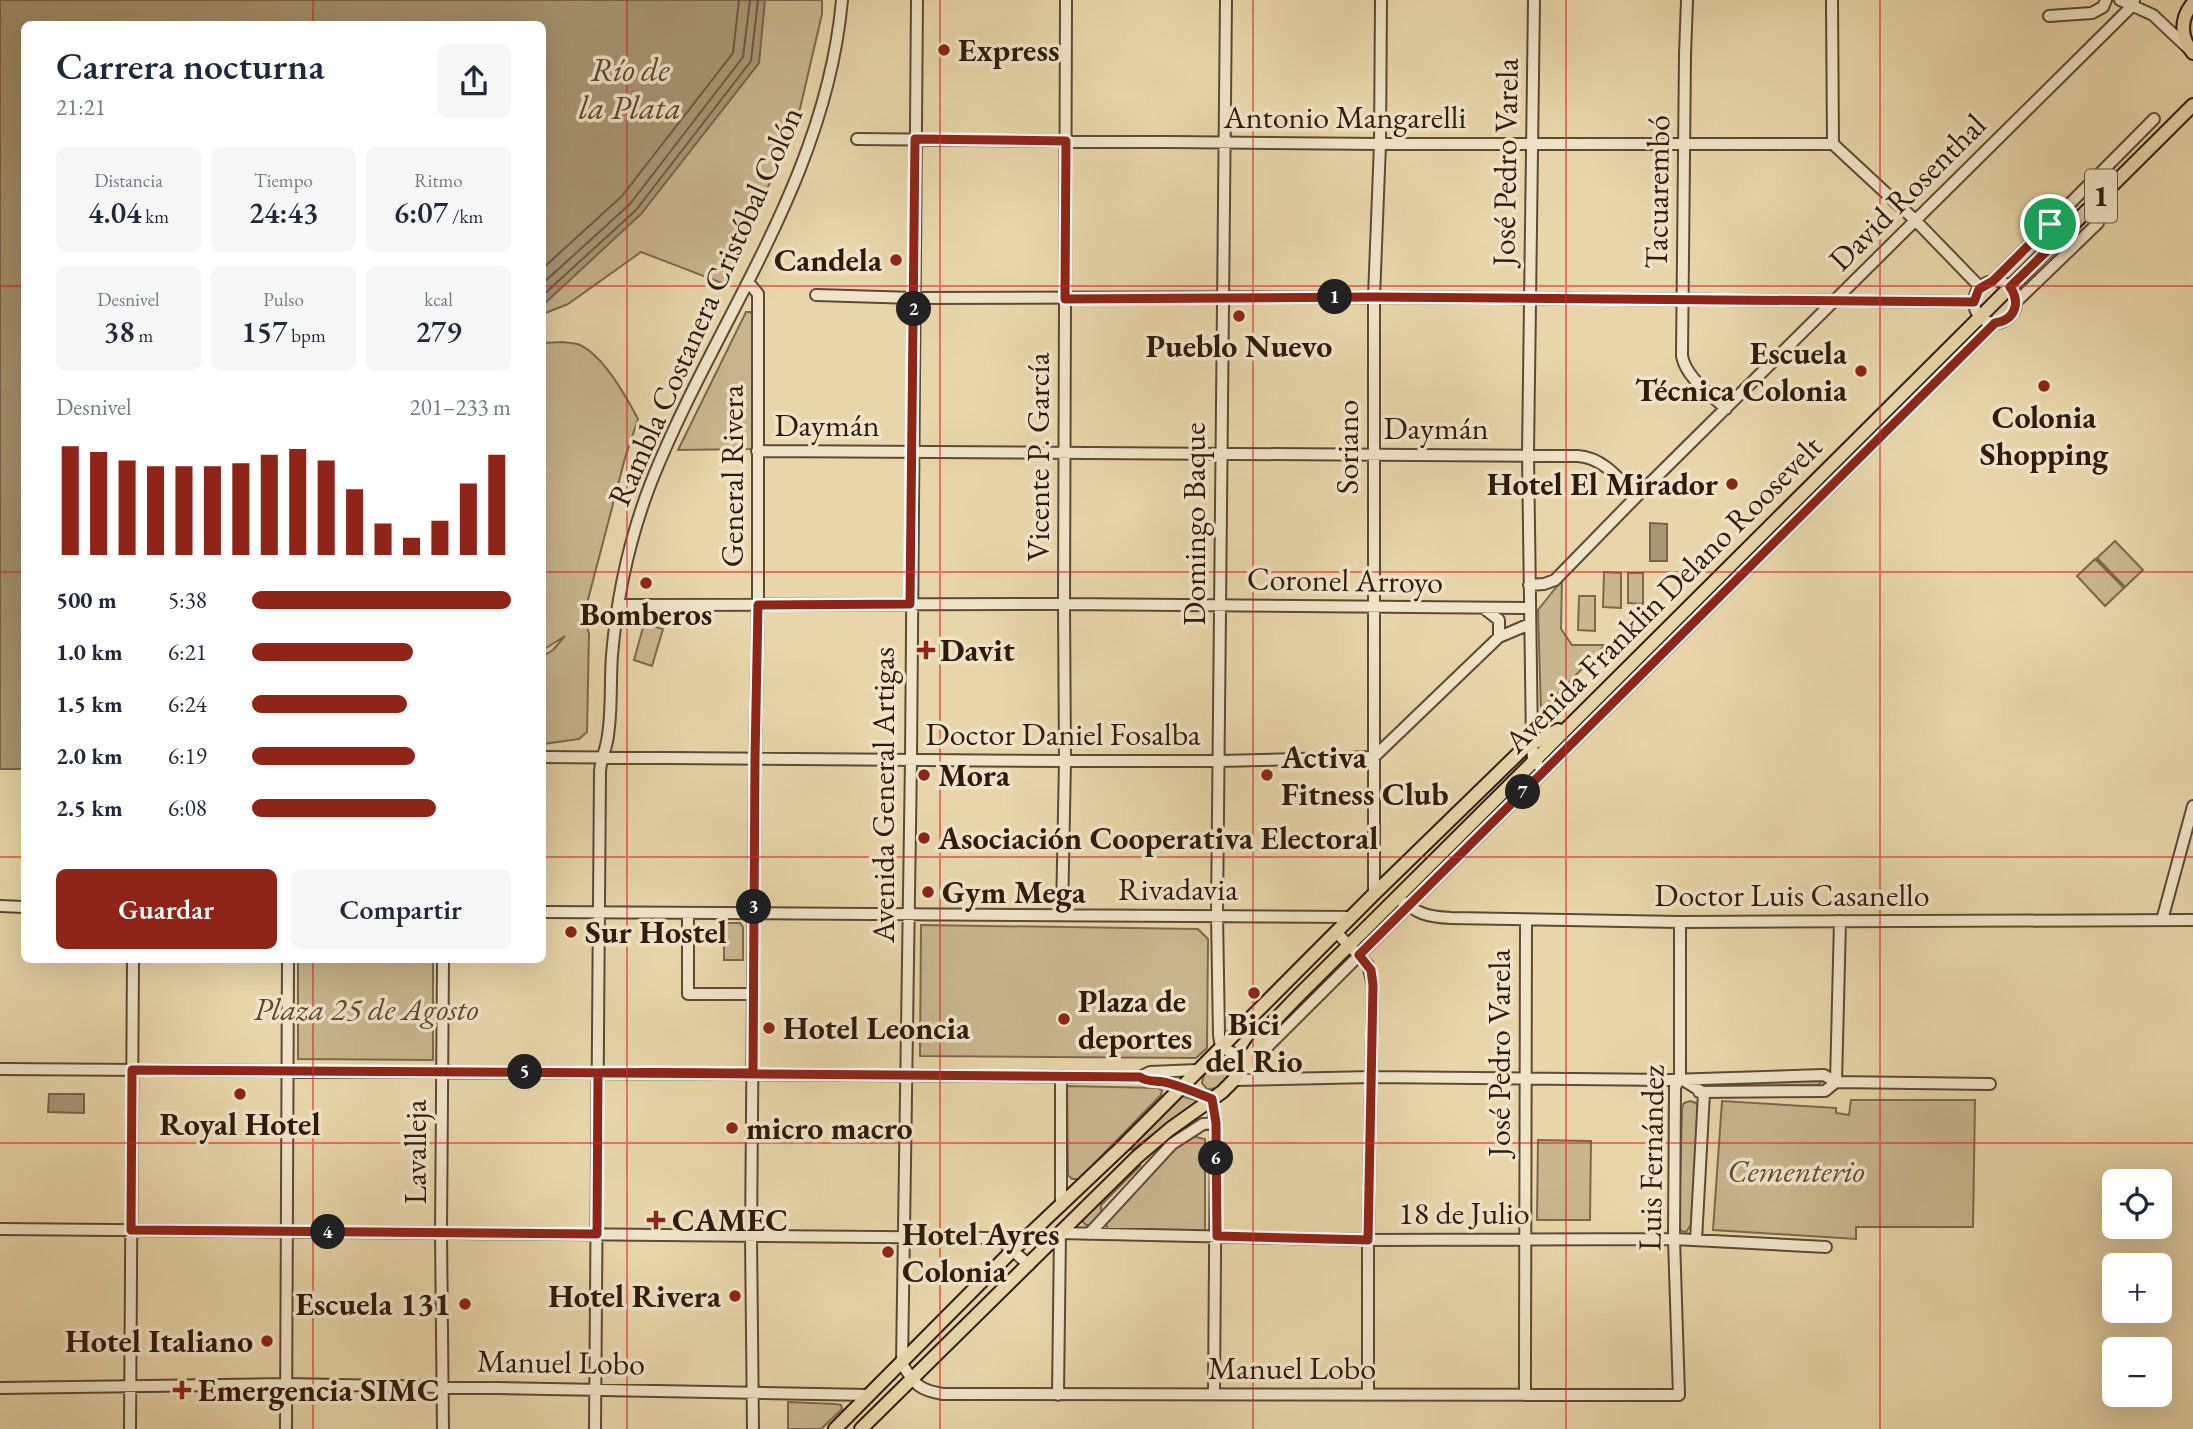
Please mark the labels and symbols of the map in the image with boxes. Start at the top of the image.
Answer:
place label: Express [958,29,1059,71]
marker: Express [936,42,952,58]
water label: Río de la Plata [579,48,681,129]
street label: José Pedro Varela [1482,57,1528,269]
street label: Antonio Mangarelli [1223,96,1467,138]
street label: Rambla Costanera Cristóbal Colón [598,100,812,512]
street label: David Rosenthal [1819,104,1995,280]
street label: Tacuarembó [1635,115,1679,269]
road number: 1 [2085,170,2117,222]
pin [2020,194,2080,254]
place label: Candela [774,239,883,281]
marker: Candela [888,252,904,268]
pin: 1 [1318,280,1352,314]
pin: 2 [897,292,932,326]
marker: Pueblo Nuevo [1231,308,1247,324]
place label: Pueblo Nuevo [1146,325,1332,367]
place label: Escuela Técnica Colonia [1635,332,1848,411]
street label: Vicente P. García [1017,352,1059,561]
marker: Escuela Técnica Colonia [1853,363,1869,379]
marker: Colonia Shopping [2036,378,2052,394]
street label: General Rivera [711,385,753,567]
place label: Colonia Shopping [1980,396,2109,475]
street label: Soriano [1326,400,1368,494]
street label: Daymán [774,404,880,446]
street label: Daymán [1383,407,1489,449]
street label: Domingo Baque [1173,422,1215,626]
street label: Avenida Franklin Delano Roosevelt [1494,426,1831,763]
place label: Hotel El Mirador [1487,463,1719,505]
marker: Hotel El Mirador [1724,476,1740,492]
street label: Coronel Arroyo [1247,557,1443,603]
marker: Bomberos [638,575,654,591]
place label: Bomberos [580,593,712,635]
place label: Davit [940,629,1015,671]
marker: Davit [918,642,934,658]
street label: Avenida General Artigas [862,647,904,944]
street label: Doctor Daniel Fosalba [926,713,1201,755]
place label: Activa Fitness Club [1280,736,1449,815]
place label: Mora [938,754,1011,796]
marker: Mora [916,767,932,783]
marker: Activa Fitness Club [1259,767,1275,783]
pin: 7 [1506,774,1540,810]
place label: Asociación Cooperativa Electoral [937,817,1378,859]
marker: Asociación Cooperativa Electoral [916,830,932,846]
street label: Rivadavia [1118,868,1238,910]
place label: Gym Mega [942,871,1087,913]
street label: Doctor Luis Casanello [1654,874,1930,916]
marker: Gym Mega [920,884,936,900]
pin: 3 [736,890,772,925]
place label: Sur Hostel [585,911,727,953]
marker: Sur Hostel [563,924,579,940]
street label: José Pedro Varela [1478,949,1520,1160]
place label: Plaza de deportes [1078,980,1192,1059]
marker: Bici del Rio [1246,985,1262,1001]
park label: Plaza 25 de Agosto [253,988,479,1030]
place label: Bici del Rio [1205,1003,1303,1082]
place label: Hotel Leoncia [783,1007,971,1049]
marker: Plaza de deportes [1056,1011,1072,1027]
marker: Hotel Leoncia [761,1020,777,1036]
pin: 5 [508,1054,542,1090]
street label: Luis Fernández [1628,1065,1674,1251]
marker: Royal Hotel [232,1086,248,1102]
street label: Lavalleja [394,1099,436,1204]
place label: Royal Hotel [159,1103,321,1145]
place label: micro macro [746,1107,913,1149]
marker: micro macro [724,1120,740,1136]
pin: 6 [1198,1140,1234,1176]
park label: Cementerio [1727,1150,1865,1192]
street label: 18 de Julio [1398,1192,1530,1234]
place label: CAMEC [672,1199,788,1241]
marker: CAMEC [646,1210,666,1230]
place label: Hotel Ayres Colonia [902,1213,1059,1292]
pin: 4 [310,1214,346,1250]
marker: Hotel Ayres Colonia [880,1244,896,1260]
place label: Hotel Rivera [548,1275,722,1317]
place label: Escuela 131 [295,1283,451,1325]
marker: Hotel Rivera [727,1288,743,1304]
marker: Escuela 131 [457,1296,473,1312]
place label: Hotel Italiano [65,1320,253,1362]
marker: Hotel Italiano [259,1333,275,1349]
street label: Manuel Lobo [477,1340,645,1384]
street label: Manuel Lobo [1208,1347,1376,1389]
place label: Emergencia SIMC [198,1369,440,1411]
marker: Emergencia SIMC [172,1380,192,1400]

